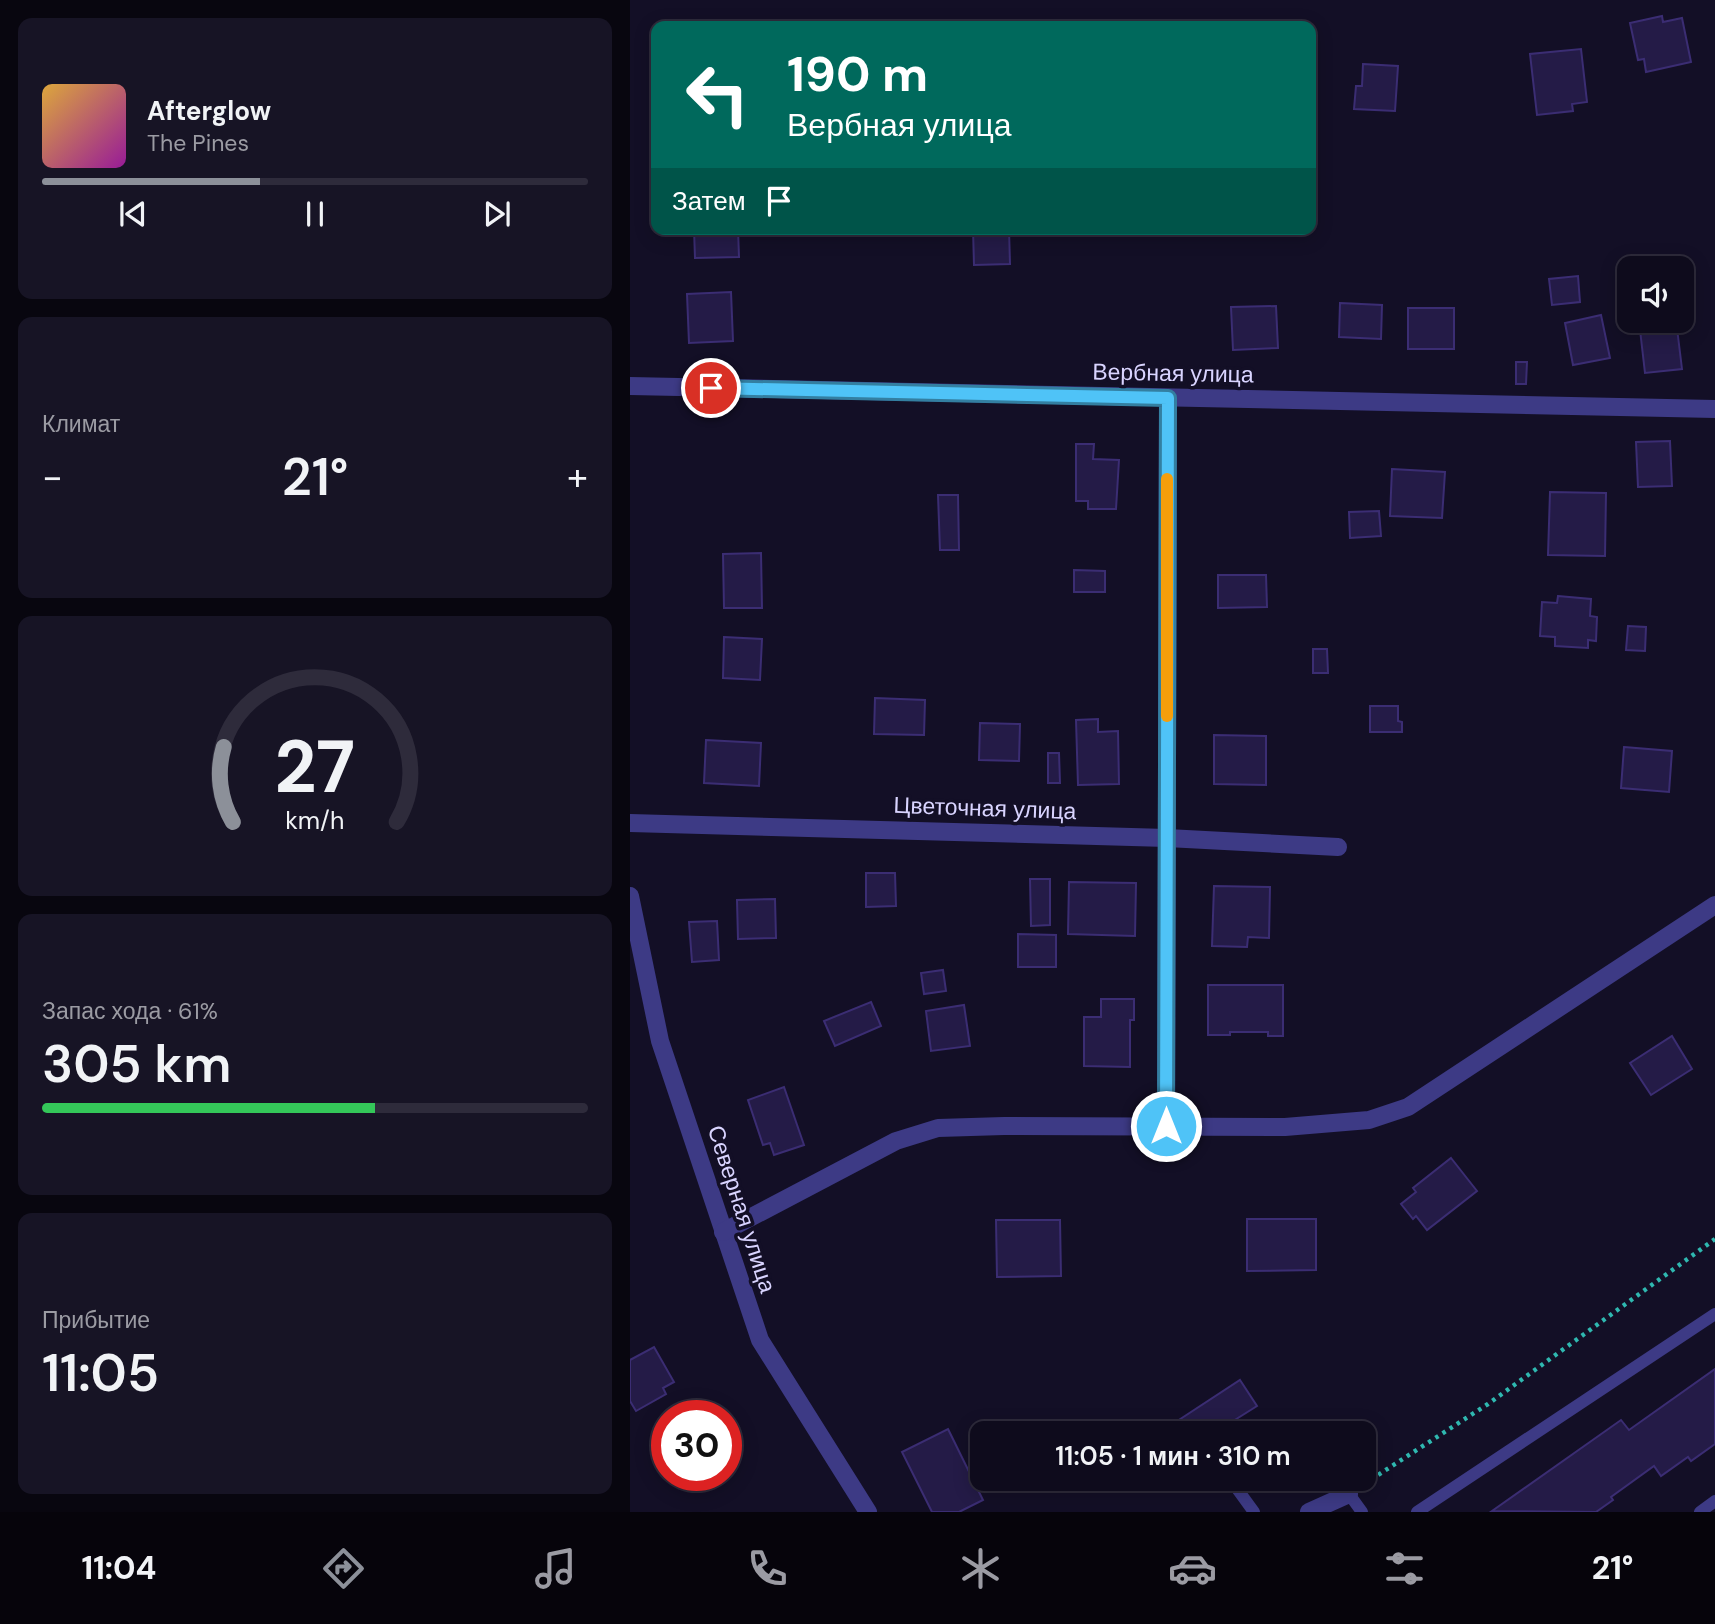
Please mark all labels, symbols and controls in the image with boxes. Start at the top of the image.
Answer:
text: 190 m [787,42,928,106]
icon: left [672,49,763,140]
text: Afterglow [147,94,271,128]
text: Вербная улица [787,104,1012,146]
text: The Pines [147,128,249,158]
icon: arrive [760,182,798,220]
text: Затем [672,184,746,218]
icon: previous [114,195,152,233]
icon: pause [296,195,334,233]
icon: next [478,195,516,233]
map controls [1617,256,1694,333]
button: sound [1617,256,1694,333]
street label: Вербная улица [1092,357,1254,389]
pin [681,358,741,418]
icon: arrive [692,369,730,407]
text: Климат [42,409,120,439]
text: 21° [282,443,348,511]
text: − [42,452,63,502]
text: + [567,452,588,502]
text: 27 [275,720,355,815]
street label: Цветочная улица [893,790,1077,826]
text: km/h [285,804,345,837]
text: Запас хода · 61% [42,996,218,1026]
text: 305 km [42,1030,231,1098]
position arrow [1129,1089,1203,1163]
street label: Северная улица [701,1122,783,1297]
text: Прибытие [42,1305,150,1335]
text: 11:05 [42,1339,159,1407]
speed limit sign: 30 [651,1400,742,1491]
text: 11:05 · 1 мин · 310 m [1055,1439,1291,1473]
icon: directions [319,1544,368,1593]
icon: music [531,1544,580,1593]
icon: phone [743,1544,792,1593]
icon: climate [956,1544,1005,1593]
icon: car [1168,1544,1217,1593]
icon: filters [1380,1544,1429,1593]
text: 11:04 [82,1547,156,1589]
text: 21° [1592,1547,1633,1589]

